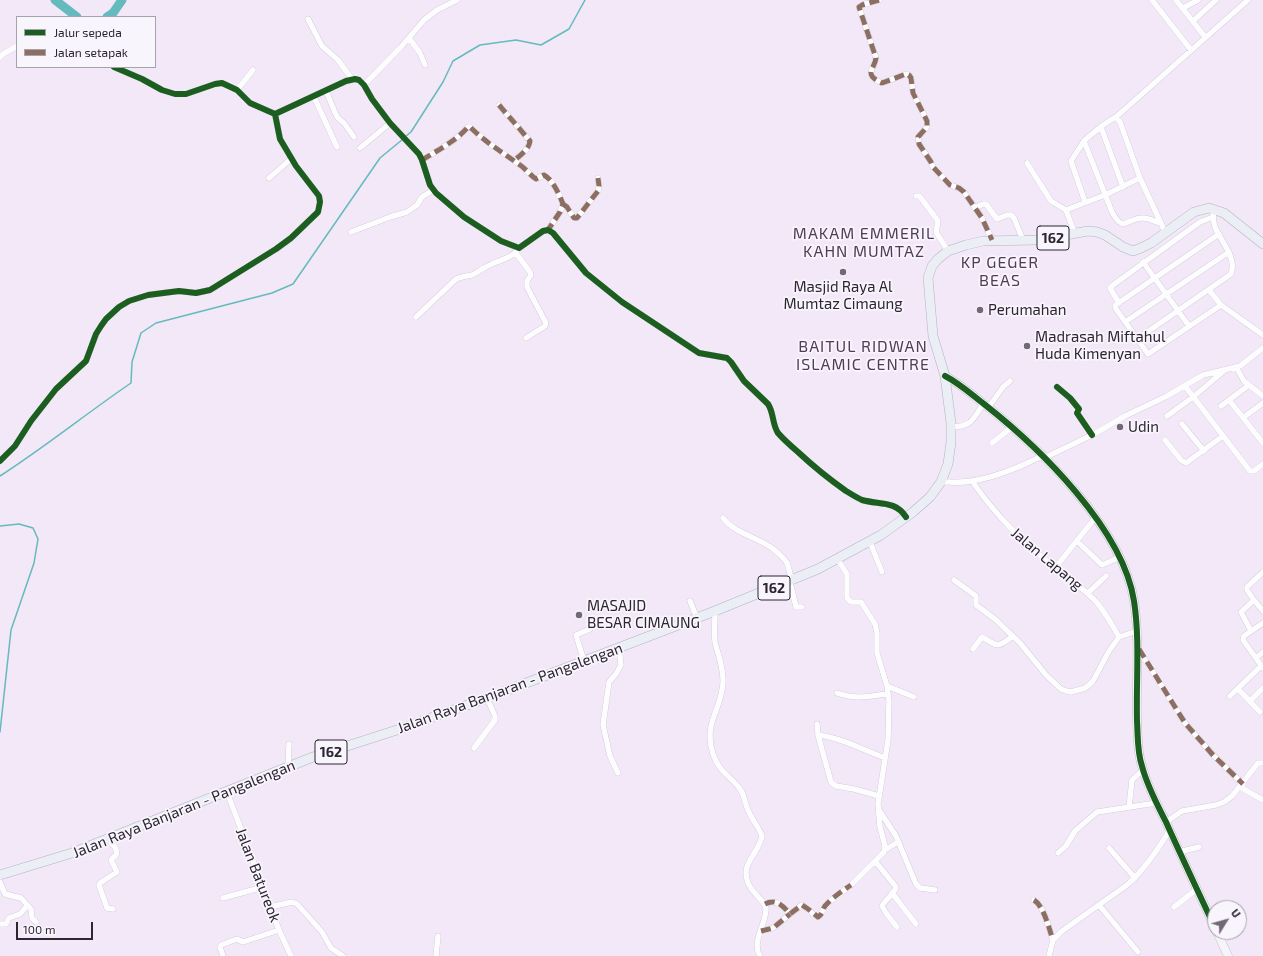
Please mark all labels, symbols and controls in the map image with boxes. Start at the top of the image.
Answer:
legend [16,16,156,68]
text: Jalur sepeda [54,25,122,39]
text: Jalan setapak [54,45,128,59]
district label: MAKAM EMMERIL KAHN MUMTAZ [793,224,935,262]
road number: 162 [1037,226,1069,250]
district label: KP GEGER BEAS [961,253,1039,291]
marker: Masjid Raya Al Mumtaz Cimaung [838,267,848,277]
place label: Masjid Raya Al Mumtaz Cimaung [783,278,903,313]
place label: Perumahan [988,301,1066,319]
marker: Perumahan [975,305,985,315]
place label: Madrasah Miftahul Huda Kimenyan [1035,328,1165,363]
district label: BAITUL RIDWAN ISLAMIC CENTRE [796,337,930,375]
marker: Madrasah Miftahul Huda Kimenyan [1022,341,1032,351]
place label: Udin [1128,418,1159,436]
marker: Udin [1115,422,1125,432]
street label: Jalan Lapang [1007,524,1087,594]
road number: 162 [758,576,790,600]
place label: MASAJID BESAR CIMAUNG [587,597,700,632]
marker: MASAJID BESAR CIMAUNG [574,610,584,620]
street label: Jalan Raya Banjaran - Pangalengan [395,639,625,737]
road number: 162 [315,740,347,764]
street label: Jalan Raya Banjaran - Pangalengan [70,756,298,862]
street label: Jalan Batureok [232,825,284,925]
north arrow [1207,900,1247,940]
text: U [1229,906,1244,920]
scale bar [18,914,95,940]
text: 100 m [23,922,55,936]

